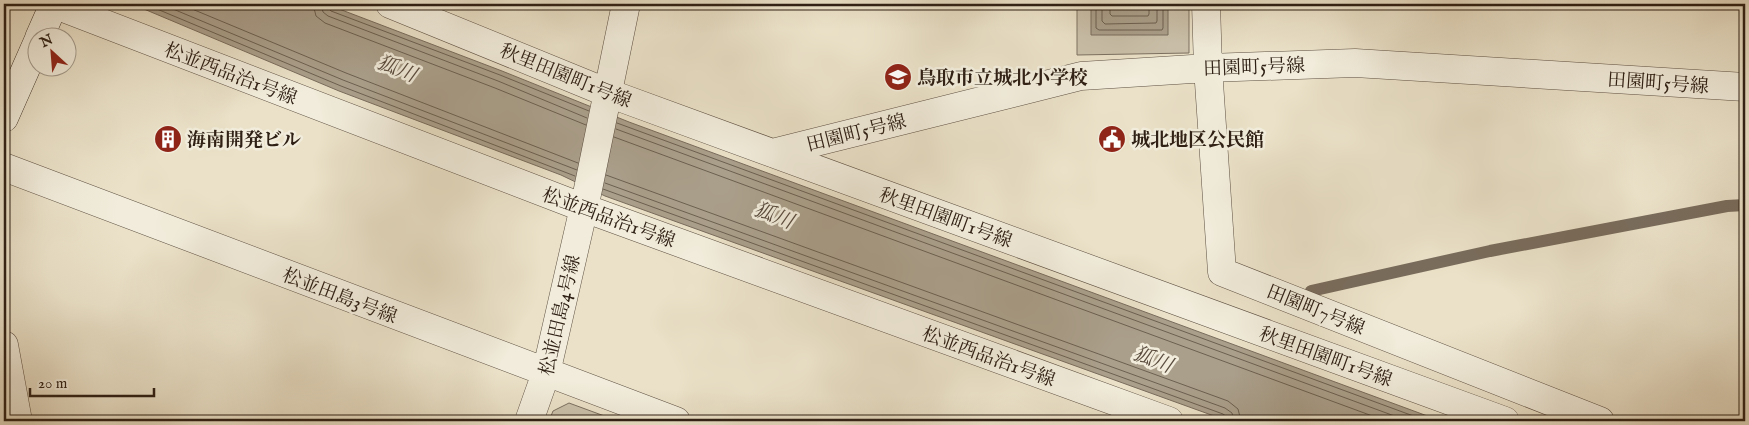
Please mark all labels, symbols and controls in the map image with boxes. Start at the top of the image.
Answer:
north arrow [28,28,78,78]
text: N [36,30,56,52]
street label: 松並西品治1号線 [161,39,300,111]
street label: 秋里田園町1号線 [496,39,635,114]
water label: 狐川 [373,50,422,89]
street label: 田園町5号線 [1203,54,1305,82]
school or university icon: 鳥取市立城北小学校 [883,62,913,92]
place label: 鳥取市立城北小学校 [917,67,1088,91]
street label: 田園町5号線 [1606,68,1710,100]
street label: 田園町5号線 [804,110,909,158]
building icon: 海南開発ビル [153,124,183,154]
public building icon: 城北地区公民館 [1097,124,1127,154]
place label: 海南開発ビル [187,129,301,153]
place label: 城北地区公民館 [1131,129,1264,153]
street label: 松並西品治1号線 [538,184,678,254]
street label: 秋里田園町1号線 [875,184,1015,254]
water label: 狐川 [750,198,798,236]
street label: 松並田島4号線 [535,253,587,378]
street label: 松並田島3号線 [278,264,400,330]
street label: 田園町7号線 [1263,280,1368,341]
street label: 松並西品治1号線 [918,323,1058,393]
street label: 秋里田園町1号線 [1255,323,1395,393]
water label: 狐川 [1129,342,1177,380]
scale bar [30,365,154,397]
text: 20 m [38,374,68,393]

